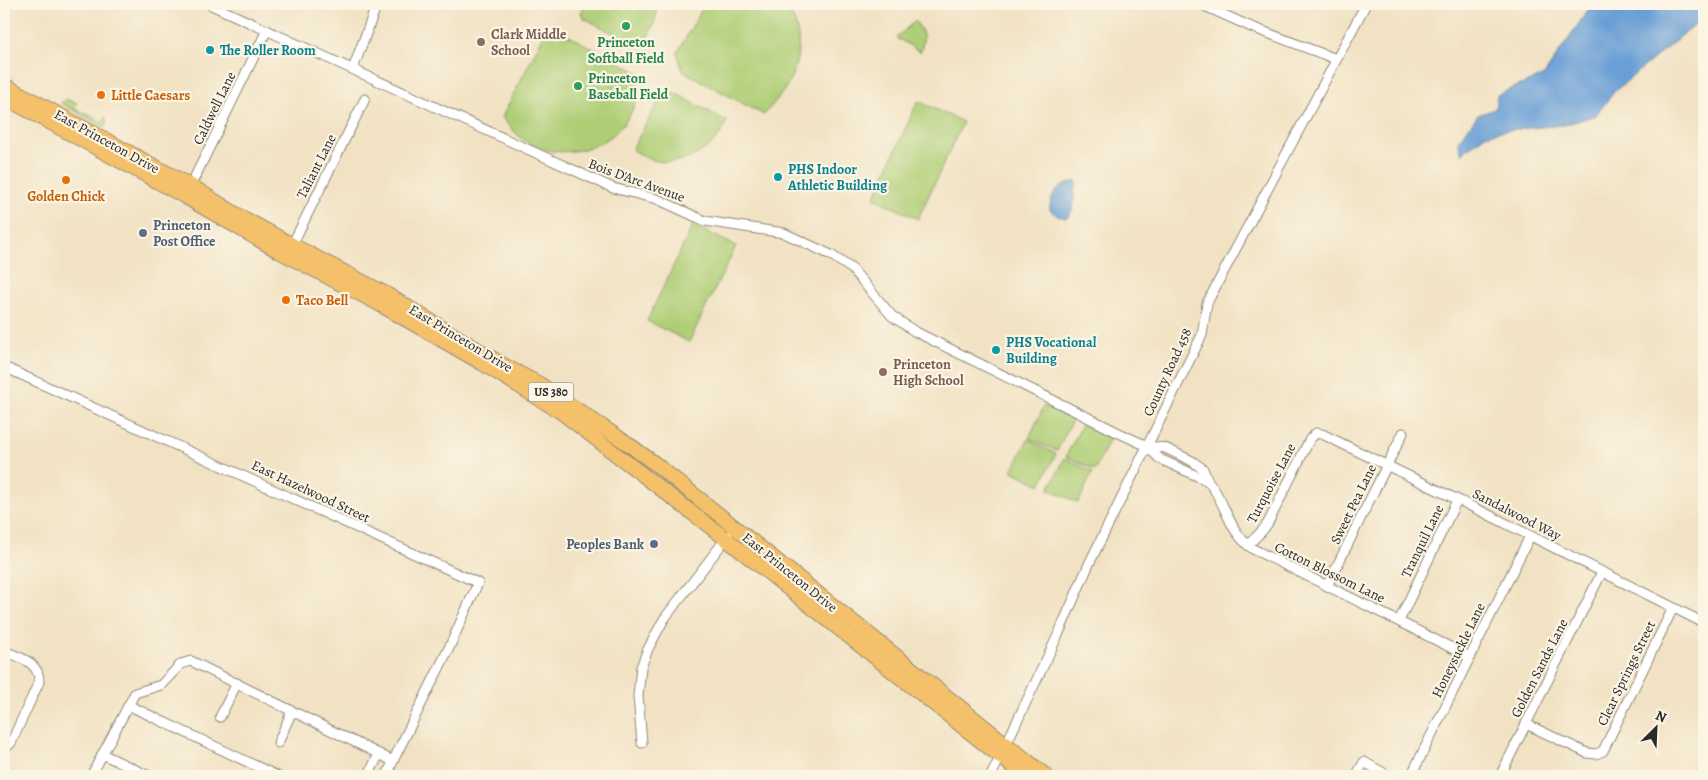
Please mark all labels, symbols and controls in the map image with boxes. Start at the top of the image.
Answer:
marker: Princeton Softball Field [620,20,632,32]
place label: Clark Middle School [491,25,567,60]
place label: Princeton Softball Field [588,33,665,68]
marker: Clark Middle School [475,36,487,48]
place label: The Roller Room [220,41,316,60]
marker: The Roller Room [204,44,216,56]
street label: Caldwell Lane [189,68,240,148]
place label: Princeton Baseball Field [588,69,669,104]
marker: Princeton Baseball Field [572,80,584,92]
place label: Little Caesars [111,86,190,105]
marker: Little Caesars [95,89,107,101]
street label: East Princeton Drive [51,105,163,178]
street label: Taliant Lane [292,131,341,202]
street label: Bois D'Arc Avenue [586,154,688,207]
place label: PHS Indoor Athletic Building [787,160,888,195]
marker: PHS Indoor Athletic Building [772,171,784,183]
marker: Golden Chick [60,174,72,186]
place label: Golden Chick [27,187,106,206]
place label: Princeton Post Office [153,216,216,251]
marker: Princeton Post Office [137,227,149,239]
place label: Taco Bell [296,291,348,310]
marker: Taco Bell [280,294,292,306]
street label: East Princeton Drive [405,300,516,377]
street label: County Road 458 [1139,325,1196,419]
place label: PHS Vocational Building [1006,333,1097,368]
marker: PHS Vocational Building [990,344,1002,356]
place label: Princeton High School [893,355,964,390]
marker: Princeton High School [877,366,889,378]
road number: US 380 [528,382,574,402]
street label: Turquoise Lane [1242,440,1300,527]
street label: East Hazelwood Street [248,456,373,527]
street label: Sweet Pea Lane [1326,461,1381,547]
street label: Sandalwood Way [1469,484,1565,545]
street label: Tranquil Lane [1397,501,1448,581]
street label: East Princeton Drive [738,528,841,617]
place label: Peoples Bank [566,535,645,554]
street label: Cotton Blossom Lane [1271,537,1388,608]
marker: Peoples Bank [648,538,660,550]
street label: Honeysuckle Lane [1427,600,1490,701]
street label: Golden Sands Lane [1506,616,1573,721]
street label: Clear Springs Street [1593,617,1660,729]
north arrow [1630,702,1680,752]
text: N [1653,706,1670,727]

